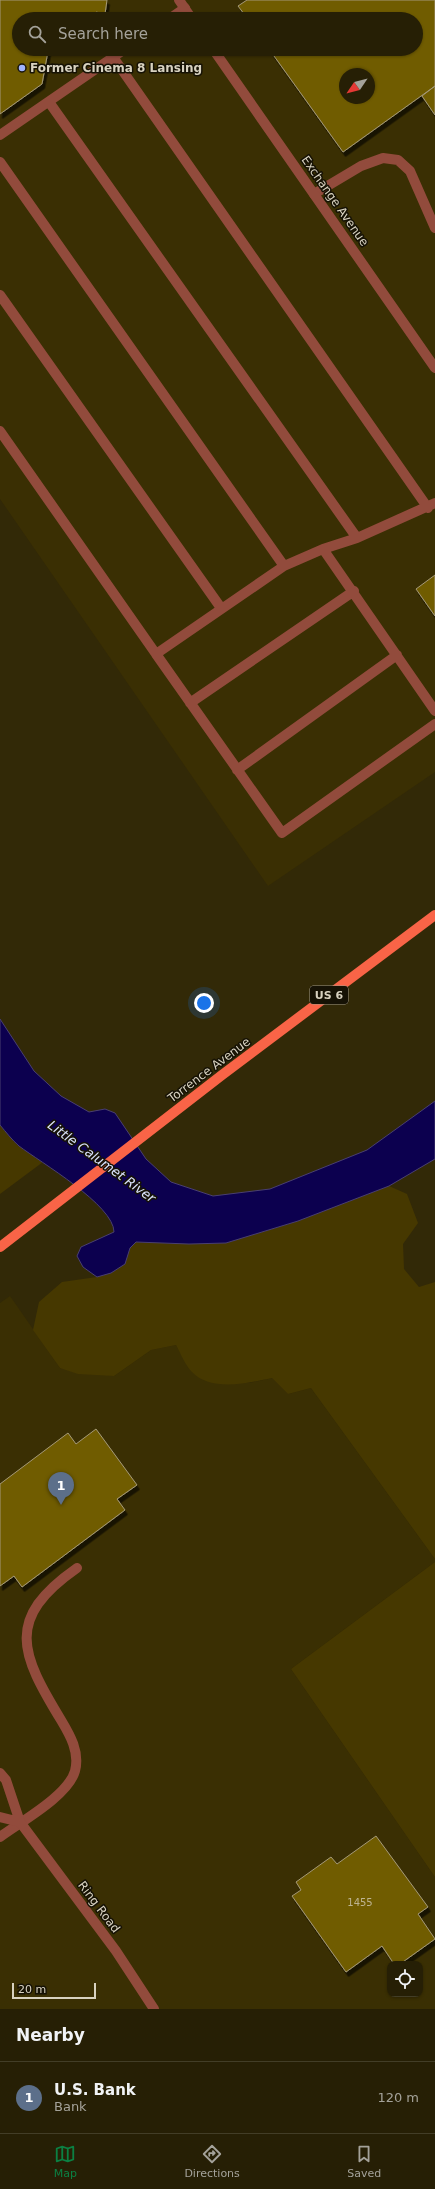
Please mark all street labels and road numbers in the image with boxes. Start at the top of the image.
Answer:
street label: Exchange Avenue [299,153,371,249]
road number: US 6 [310,986,348,1004]
street label: Torrence Avenue [164,1034,253,1106]
street label: Ring Road [75,1878,123,1936]

